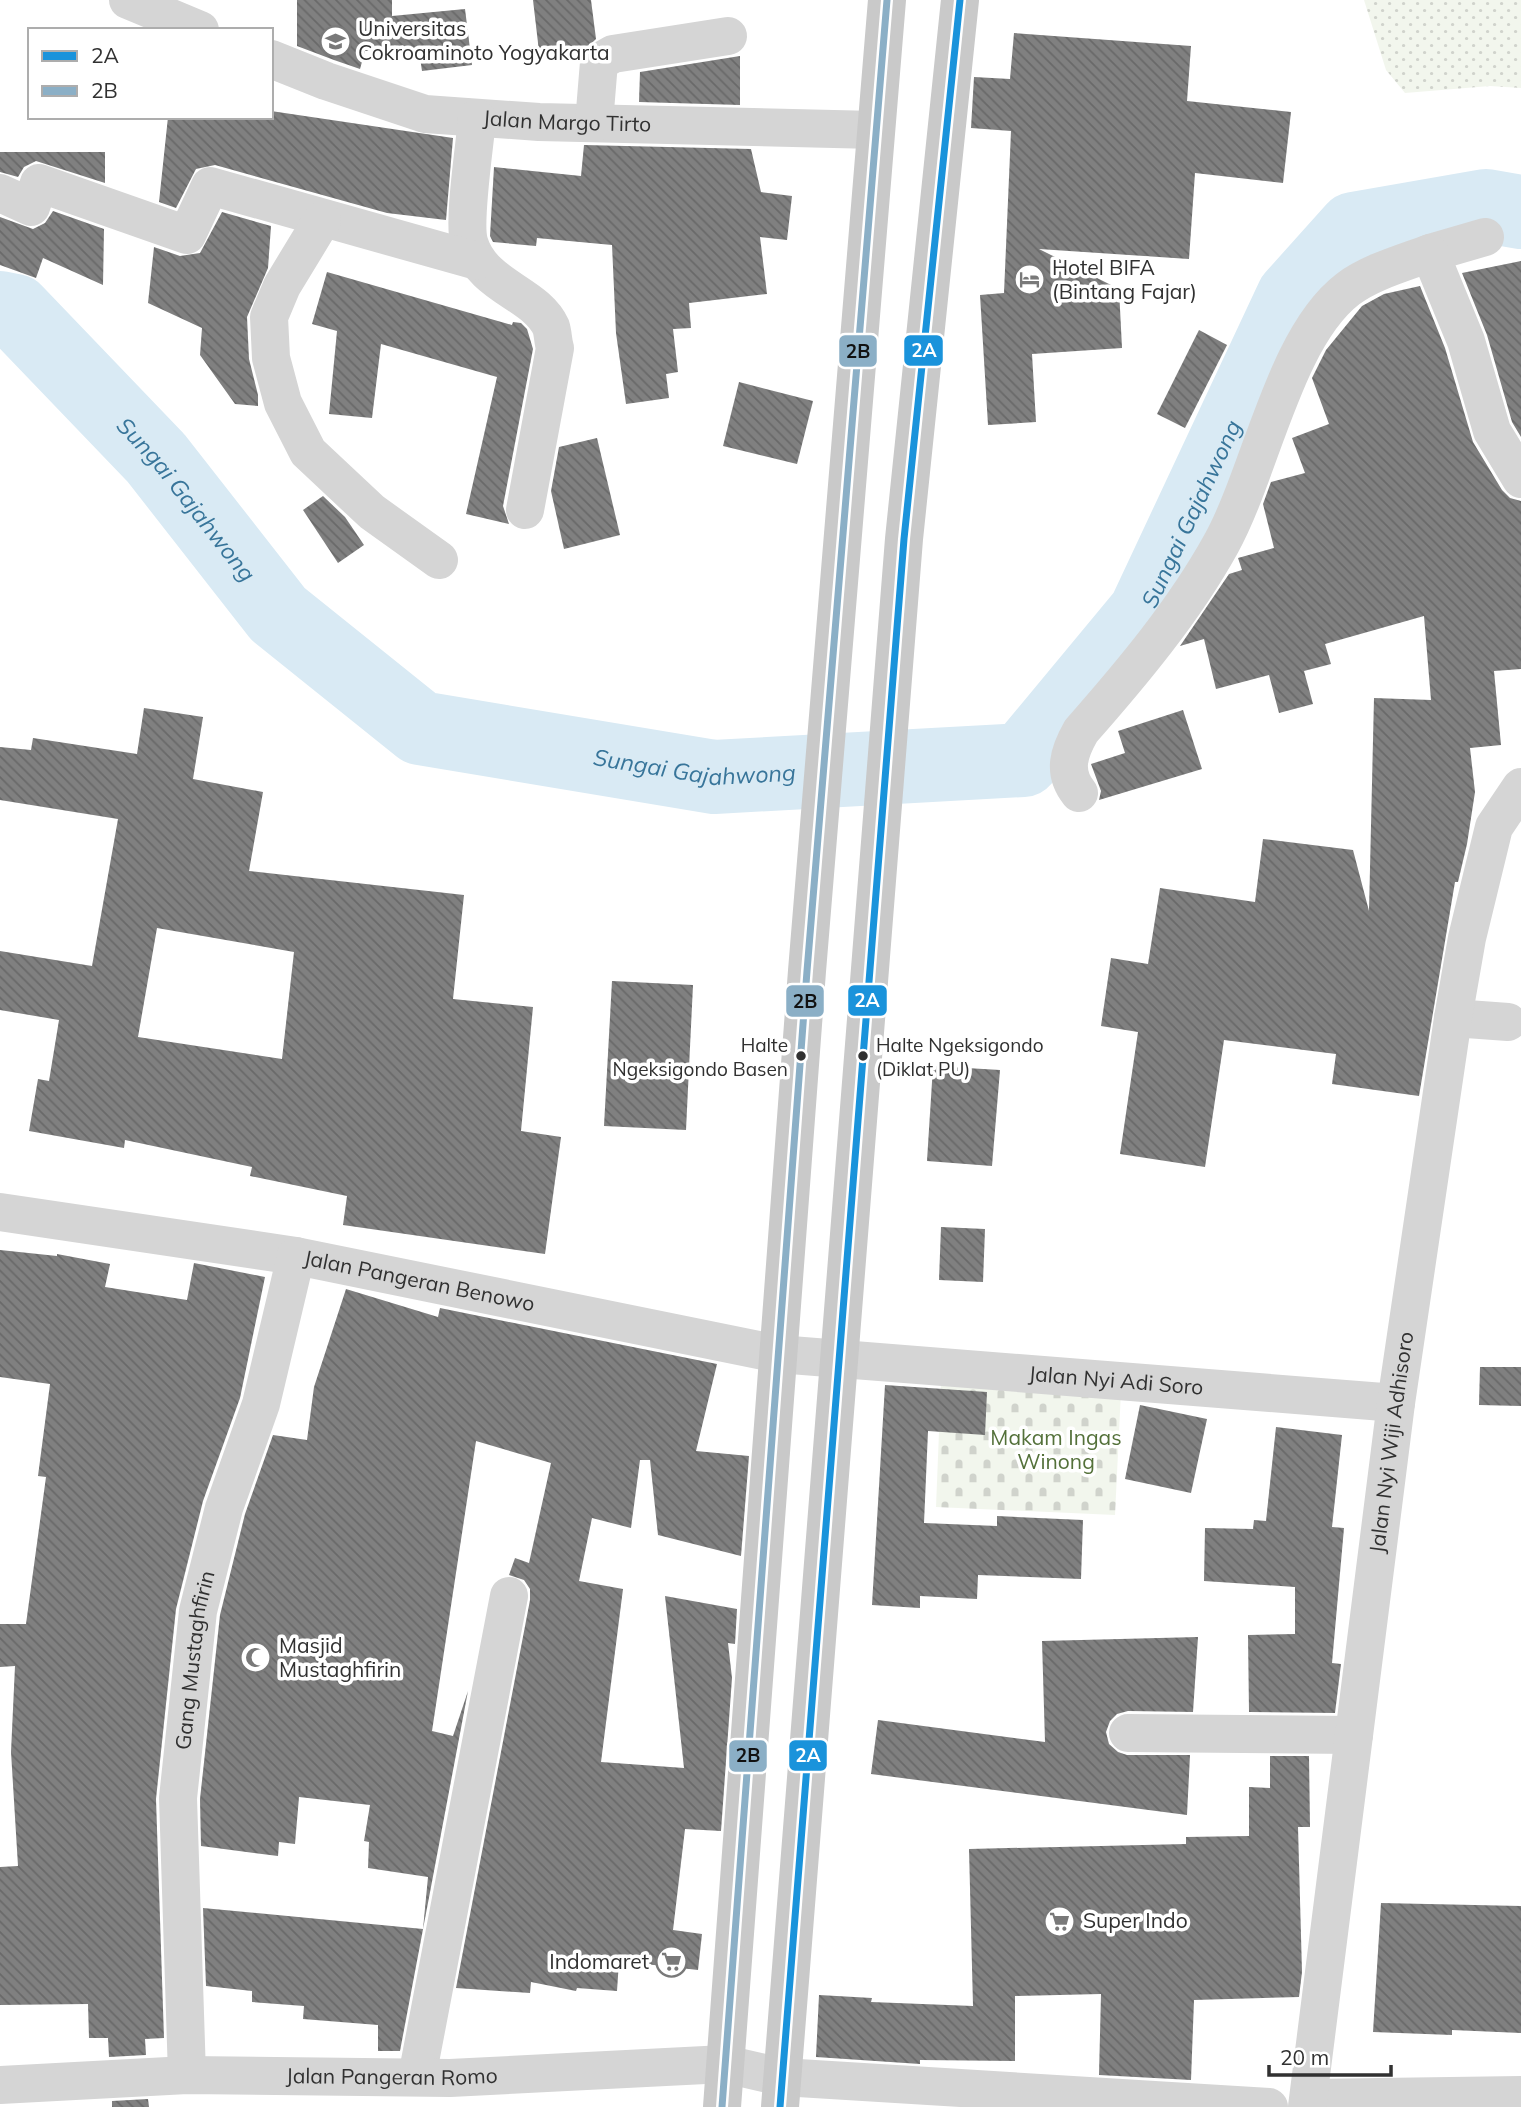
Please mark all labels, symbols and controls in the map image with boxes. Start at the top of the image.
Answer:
place label: Universitas Cokroaminoto Yogyakarta [358,15,610,65]
school or university icon: Universitas Cokroaminoto Yogyakarta [318,24,352,58]
legend [28,28,273,119]
text: 2A [91,42,120,68]
text: 2B [91,77,118,103]
street label: Jalan Margo Tirto [482,104,652,137]
place label: Hotel BIFA (Bintang Fajar) [1052,254,1197,304]
hotel icon: Hotel BIFA (Bintang Fajar) [1012,263,1046,297]
line badge: 2B [838,334,878,368]
line badge: 2A [903,334,944,367]
text: 2A [911,338,938,362]
text: 2B [846,339,870,363]
water label: Sungai Gajahwong [111,411,262,587]
water label: Sungai Gajahwong [1135,415,1247,612]
water label: Sungai Gajahwong [591,742,797,791]
line badge: 2B [785,984,825,1018]
line badge: 2A [847,984,888,1017]
text: 2A [854,988,881,1012]
text: 2B [793,989,817,1013]
place label: Halte Ngeksigondo Basen [613,1033,788,1081]
place label: Halte Ngeksigondo (Diklat PU) [876,1033,1044,1081]
marker: Halte Ngeksigondo Basen [794,1049,808,1063]
marker: Halte Ngeksigondo (Diklat PU) [856,1049,870,1063]
street label: Jalan Pangeran Benowo [302,1244,537,1316]
street label: Jalan Nyi Wiji Adhisoro [1363,1330,1418,1555]
street label: Jalan Nyi Adi Soro [1028,1360,1204,1400]
park label: Makam Ingas Winong [990,1424,1122,1474]
street label: Gang Mustaghfirin [169,1568,220,1751]
place label: Masjid Mustaghfirin [279,1632,401,1682]
mosque icon: Masjid Mustaghfirin [239,1641,273,1675]
line badge: 2B [728,1739,768,1773]
line badge: 2A [788,1739,828,1772]
text: 2B [736,1743,760,1767]
text: 2A [795,1743,822,1767]
supermarket icon: Super Indo [1043,1904,1077,1938]
place label: Super Indo [1083,1907,1188,1933]
supermarket icon: Indomaret [655,1945,689,1979]
place label: Indomaret [549,1948,649,1974]
scale bar [1269,2034,1392,2078]
text: 20 m [1280,2044,1329,2070]
street label: Jalan Pangeran Romo [286,2062,498,2090]

